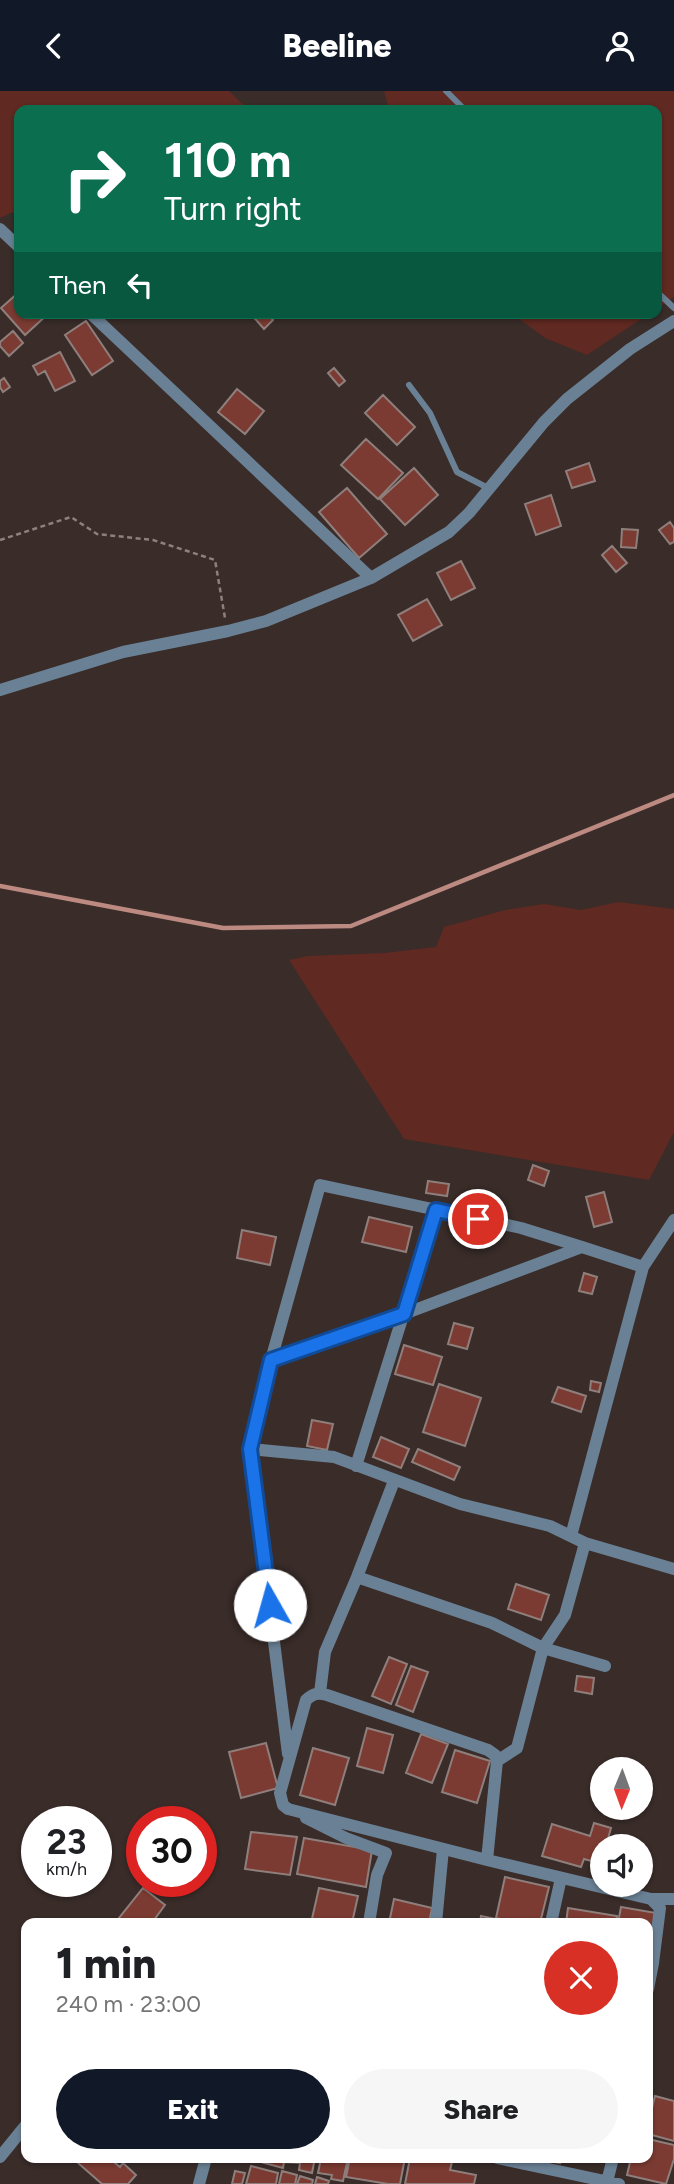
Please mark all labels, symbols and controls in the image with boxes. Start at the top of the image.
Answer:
icon: back [35,27,73,65]
text: Beeline [283,27,391,65]
icon: person [601,27,639,65]
text: 110 m [164,130,292,189]
icon: right [49,133,140,224]
text: Turn right [164,190,302,228]
icon: left [121,266,159,304]
text: Then [49,269,107,301]
pin [448,1189,508,1249]
icon: arrive [459,1200,497,1238]
position arrow [233,1568,307,1642]
north arrow [590,1757,653,1820]
map controls [590,1757,653,1897]
speed limit sign: 30 [126,1806,217,1897]
text: 23 [47,1821,86,1863]
button: sound [590,1834,653,1897]
text: km/h [46,1858,87,1880]
text: 1 min [56,1938,156,1989]
button: close [544,1941,618,2015]
text: 240 m · 23:00 [56,1990,201,2018]
button: Exit [56,2069,330,2149]
button: Share [344,2069,618,2149]

